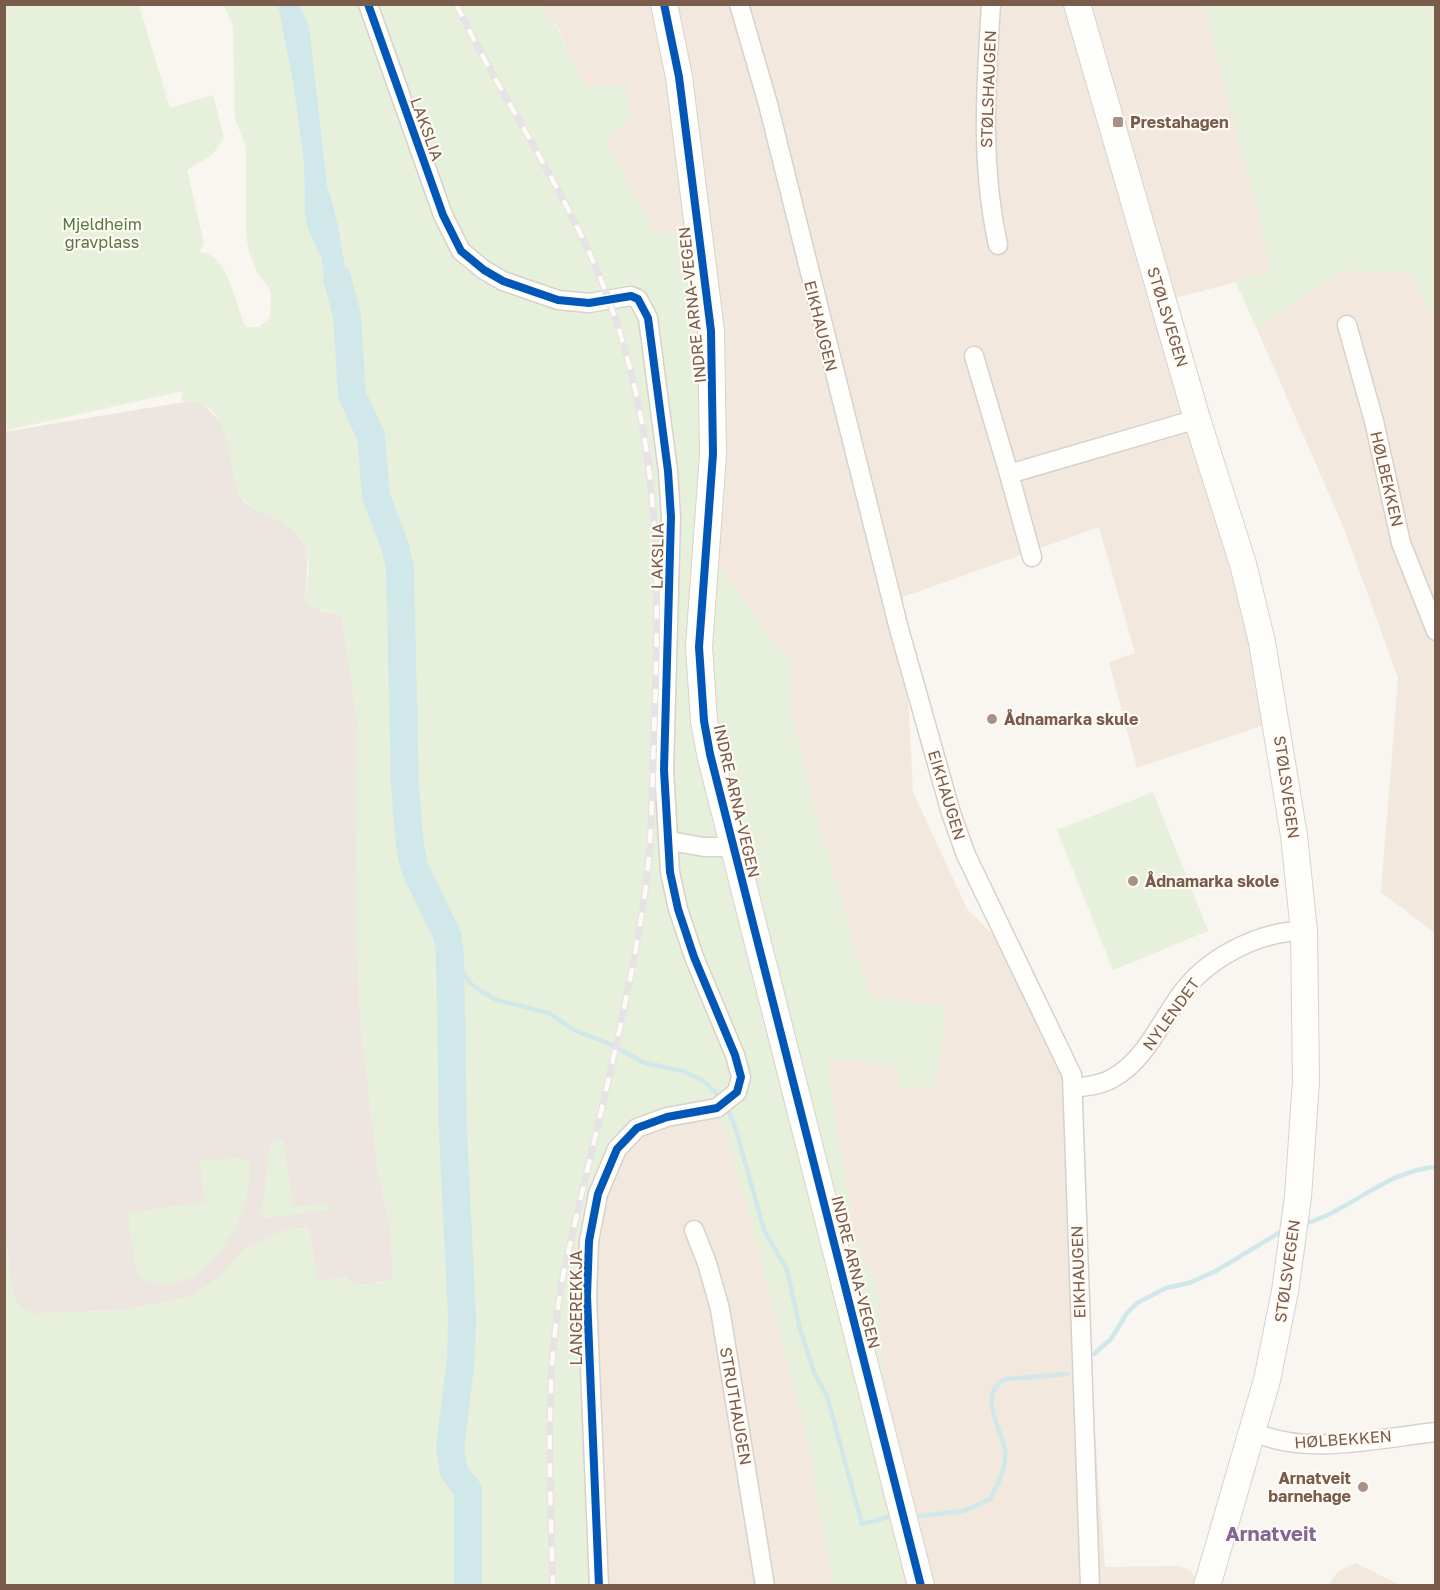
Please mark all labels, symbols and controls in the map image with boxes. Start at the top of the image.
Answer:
street label: STØLSHAUGEN [976,30,1000,148]
street label: LAKSLIA [406,94,448,164]
place label: Prestahagen [1130,112,1229,132]
marker: Prestahagen [1111,115,1125,129]
park label: Mjeldheim gravplass [62,214,142,252]
street label: INDRE ARNA-VEGEN [674,226,710,384]
street label: STØLSVEGEN [1143,264,1193,370]
street label: EIKHAUGEN [800,278,842,374]
street label: HØLBEKKEN [1366,429,1408,529]
street label: LAKSLIA [646,522,668,589]
place label: Ådnamarka skule [1004,708,1138,729]
marker: Ådnamarka skule [985,712,999,726]
street label: INDRE ARNA-VEGEN [710,722,764,880]
street label: STØLSVEGEN [1270,734,1304,840]
street label: EIKHAUGEN [924,748,970,842]
place label: Ådnamarka skole [1145,870,1279,891]
marker: Ådnamarka skole [1126,874,1140,888]
street label: NYLENDET [1138,974,1204,1054]
street label: INDRE ARNA-VEGEN [827,1193,885,1351]
street label: STØLSVEGEN [1270,1218,1304,1324]
street label: EIKHAUGEN [1066,1225,1090,1319]
street label: LANGEREKKJA [566,1250,586,1366]
street label: STRUTHAUGEN [716,1345,756,1467]
street label: HØLBEKKEN [1294,1426,1392,1452]
place label: Arnatveit barnehage [1268,1468,1351,1506]
marker: Arnatveit barnehage [1356,1480,1370,1494]
district label: Arnatveit [1226,1521,1316,1545]

